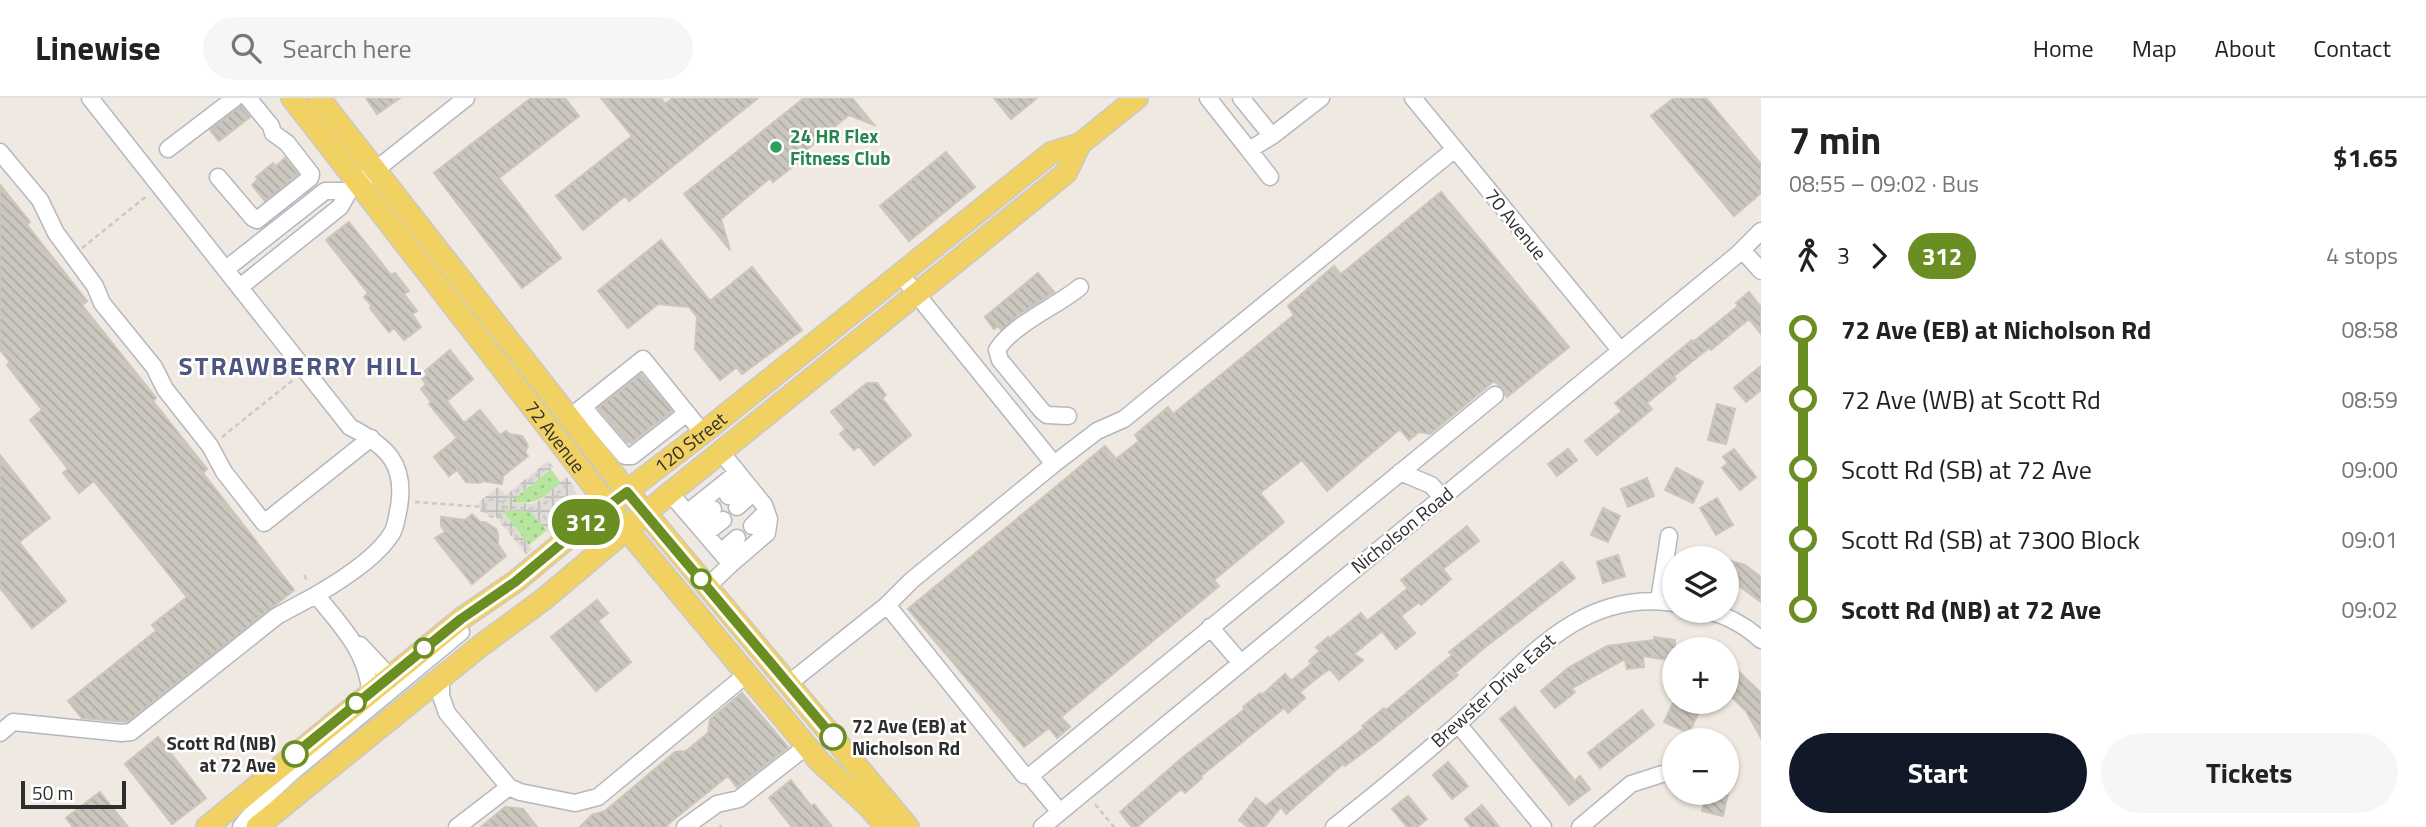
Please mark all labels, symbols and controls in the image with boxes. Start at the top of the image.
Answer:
search box [203,17,693,80]
text: Linewise [35,23,161,73]
icon: search [227,29,265,67]
text: Search here [283,29,412,68]
text: Home [2033,30,2094,66]
text: Map [2132,30,2177,66]
text: About [2215,30,2275,66]
text: Contact [2313,30,2391,66]
text: 7 min [1789,111,1881,169]
place label: 24 HR Flex Fitness Club [790,121,891,172]
text: $1.65 [2333,138,2398,177]
marker: 24 HR Flex Fitness Club [768,139,784,155]
text: 08:55 – 09:02 · Bus [1789,166,1979,201]
street label: 70 Avenue [1478,182,1554,266]
icon: walk [1789,237,1827,275]
icon: forward [1860,237,1898,275]
text: 3 [1837,238,1850,273]
text: 312 [1922,238,1962,274]
text: 4 stops [2326,238,2398,273]
text: 72 Ave (EB) at Nicholson Rd [1841,310,2151,349]
text: 08:58 [2341,312,2398,347]
district label: STRAWBERRY HILL [179,346,423,385]
text: 72 Ave (WB) at Scott Rd [1841,380,2101,419]
text: 08:59 [2341,382,2398,417]
street label: 72 Avenue [518,394,593,479]
street label: 120 Street [648,404,733,479]
text: Scott Rd (SB) at 72 Ave [1841,450,2092,489]
text: 09:00 [2341,452,2398,487]
street label: Nicholson Road [1344,479,1459,580]
line badge: 312 [546,499,626,545]
text: 312 [566,504,606,540]
text: Scott Rd (SB) at 7300 Block [1841,520,2140,559]
text: 09:01 [2341,522,2398,557]
map controls [1662,546,1739,805]
button: layers [1662,546,1739,623]
unlabelled marker [691,569,711,589]
text: Scott Rd (NB) at 72 Ave [1841,590,2101,629]
text: 09:02 [2341,592,2398,627]
street label: Brewster Drive East [1424,625,1562,754]
button: + [1662,637,1739,714]
unlabelled marker [414,638,434,658]
unlabelled marker [346,693,366,713]
place label: 72 Ave (EB) at Nicholson Rd [852,711,967,762]
marker: 72 Ave (EB) at Nicholson Rd [820,724,846,750]
place label: Scott Rd (NB) at 72 Ave [166,728,276,779]
button: − [1662,728,1739,805]
button: Start [1789,733,2087,813]
button: Tickets [2101,733,2398,813]
marker: Scott Rd (NB) at 72 Ave [282,741,308,767]
scale bar [21,778,126,810]
text: 50 m [32,778,73,807]

